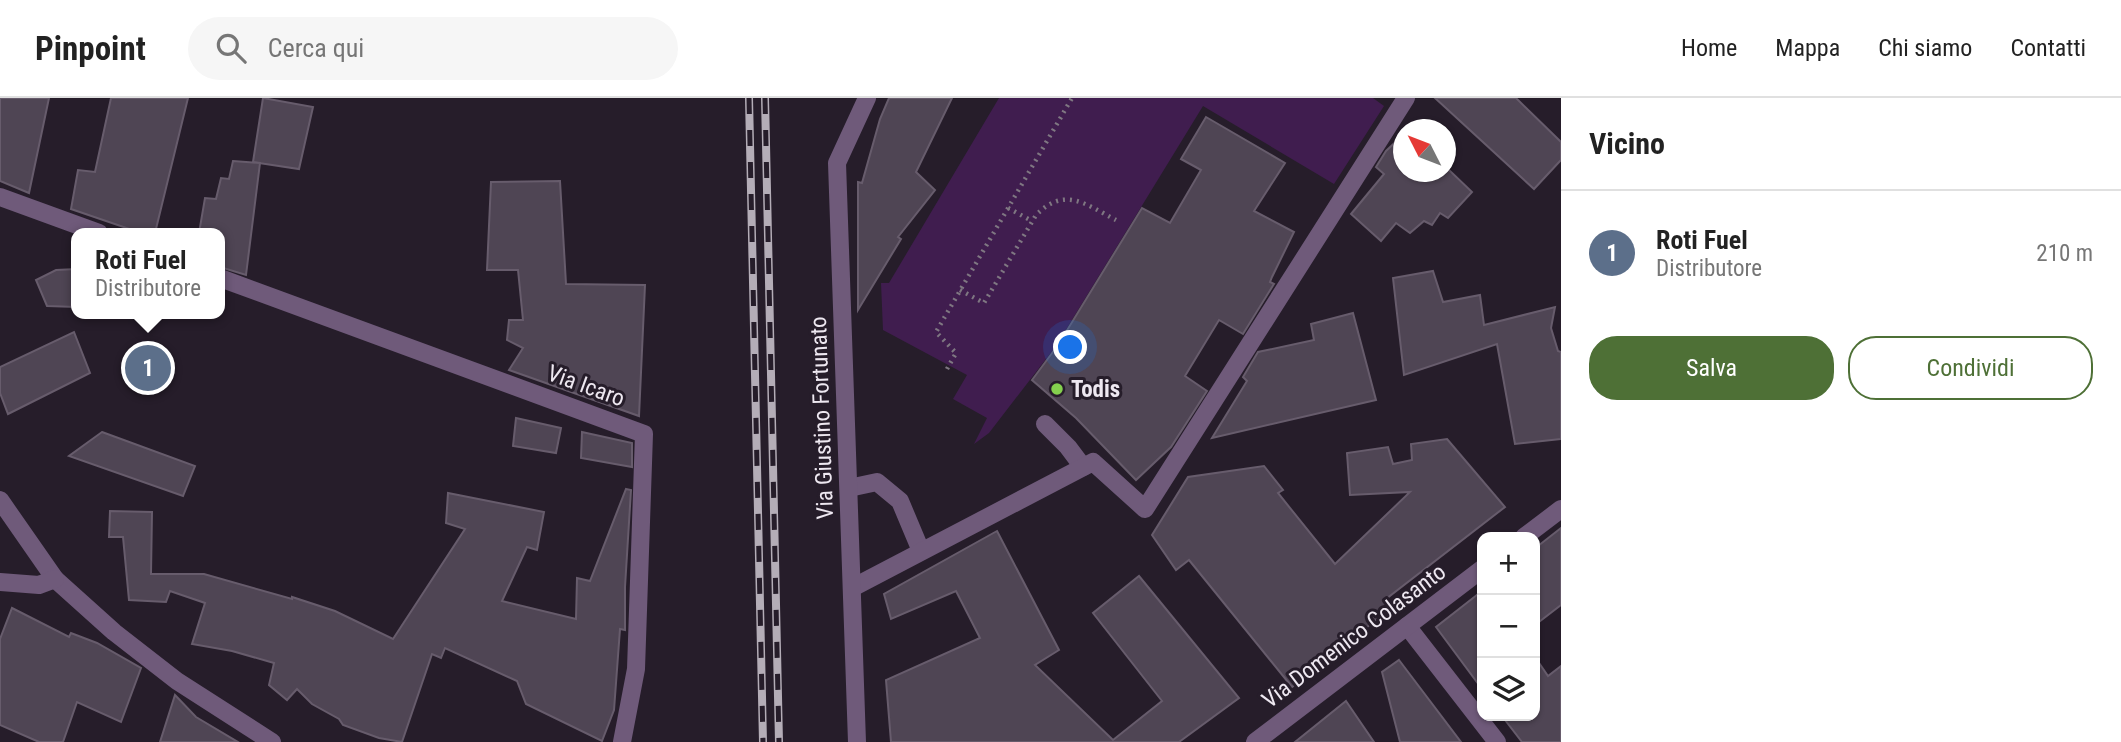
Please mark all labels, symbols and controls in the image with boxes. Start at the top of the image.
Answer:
search box [188,17,678,80]
text: Pinpoint [35,29,146,68]
icon: search [212,29,250,67]
text: Cerca qui [268,33,364,63]
text: Home [1681,34,1737,62]
text: Mappa [1775,34,1840,62]
text: Chi siamo [1878,34,1972,62]
text: Contatti [2010,34,2086,62]
north arrow [1393,119,1456,182]
text: Vicino [1589,126,1665,161]
text: Roti Fuel [1656,225,1748,255]
popup [71,228,225,319]
text: 1 [1606,240,1618,267]
text: 210 m [2036,240,2093,267]
text: Roti Fuel [95,245,187,275]
text: Distributore [1656,255,1762,282]
text: Distributore [95,275,201,302]
street label: Via Giustino Fortunato [805,316,839,520]
your location [1053,330,1087,364]
button: Salva [1589,336,1834,400]
button: Condividi [1848,336,2093,400]
pin: 1 [125,342,171,394]
street label: Via Icaro [544,360,628,412]
place label: Todis [1071,376,1120,403]
marker: Todis [1049,381,1065,397]
map controls [1477,532,1540,721]
button: + [1477,532,1540,595]
street label: Via Domenico Colasanto [1257,558,1451,714]
button: − [1477,595,1540,658]
button: layers [1477,658,1540,721]

